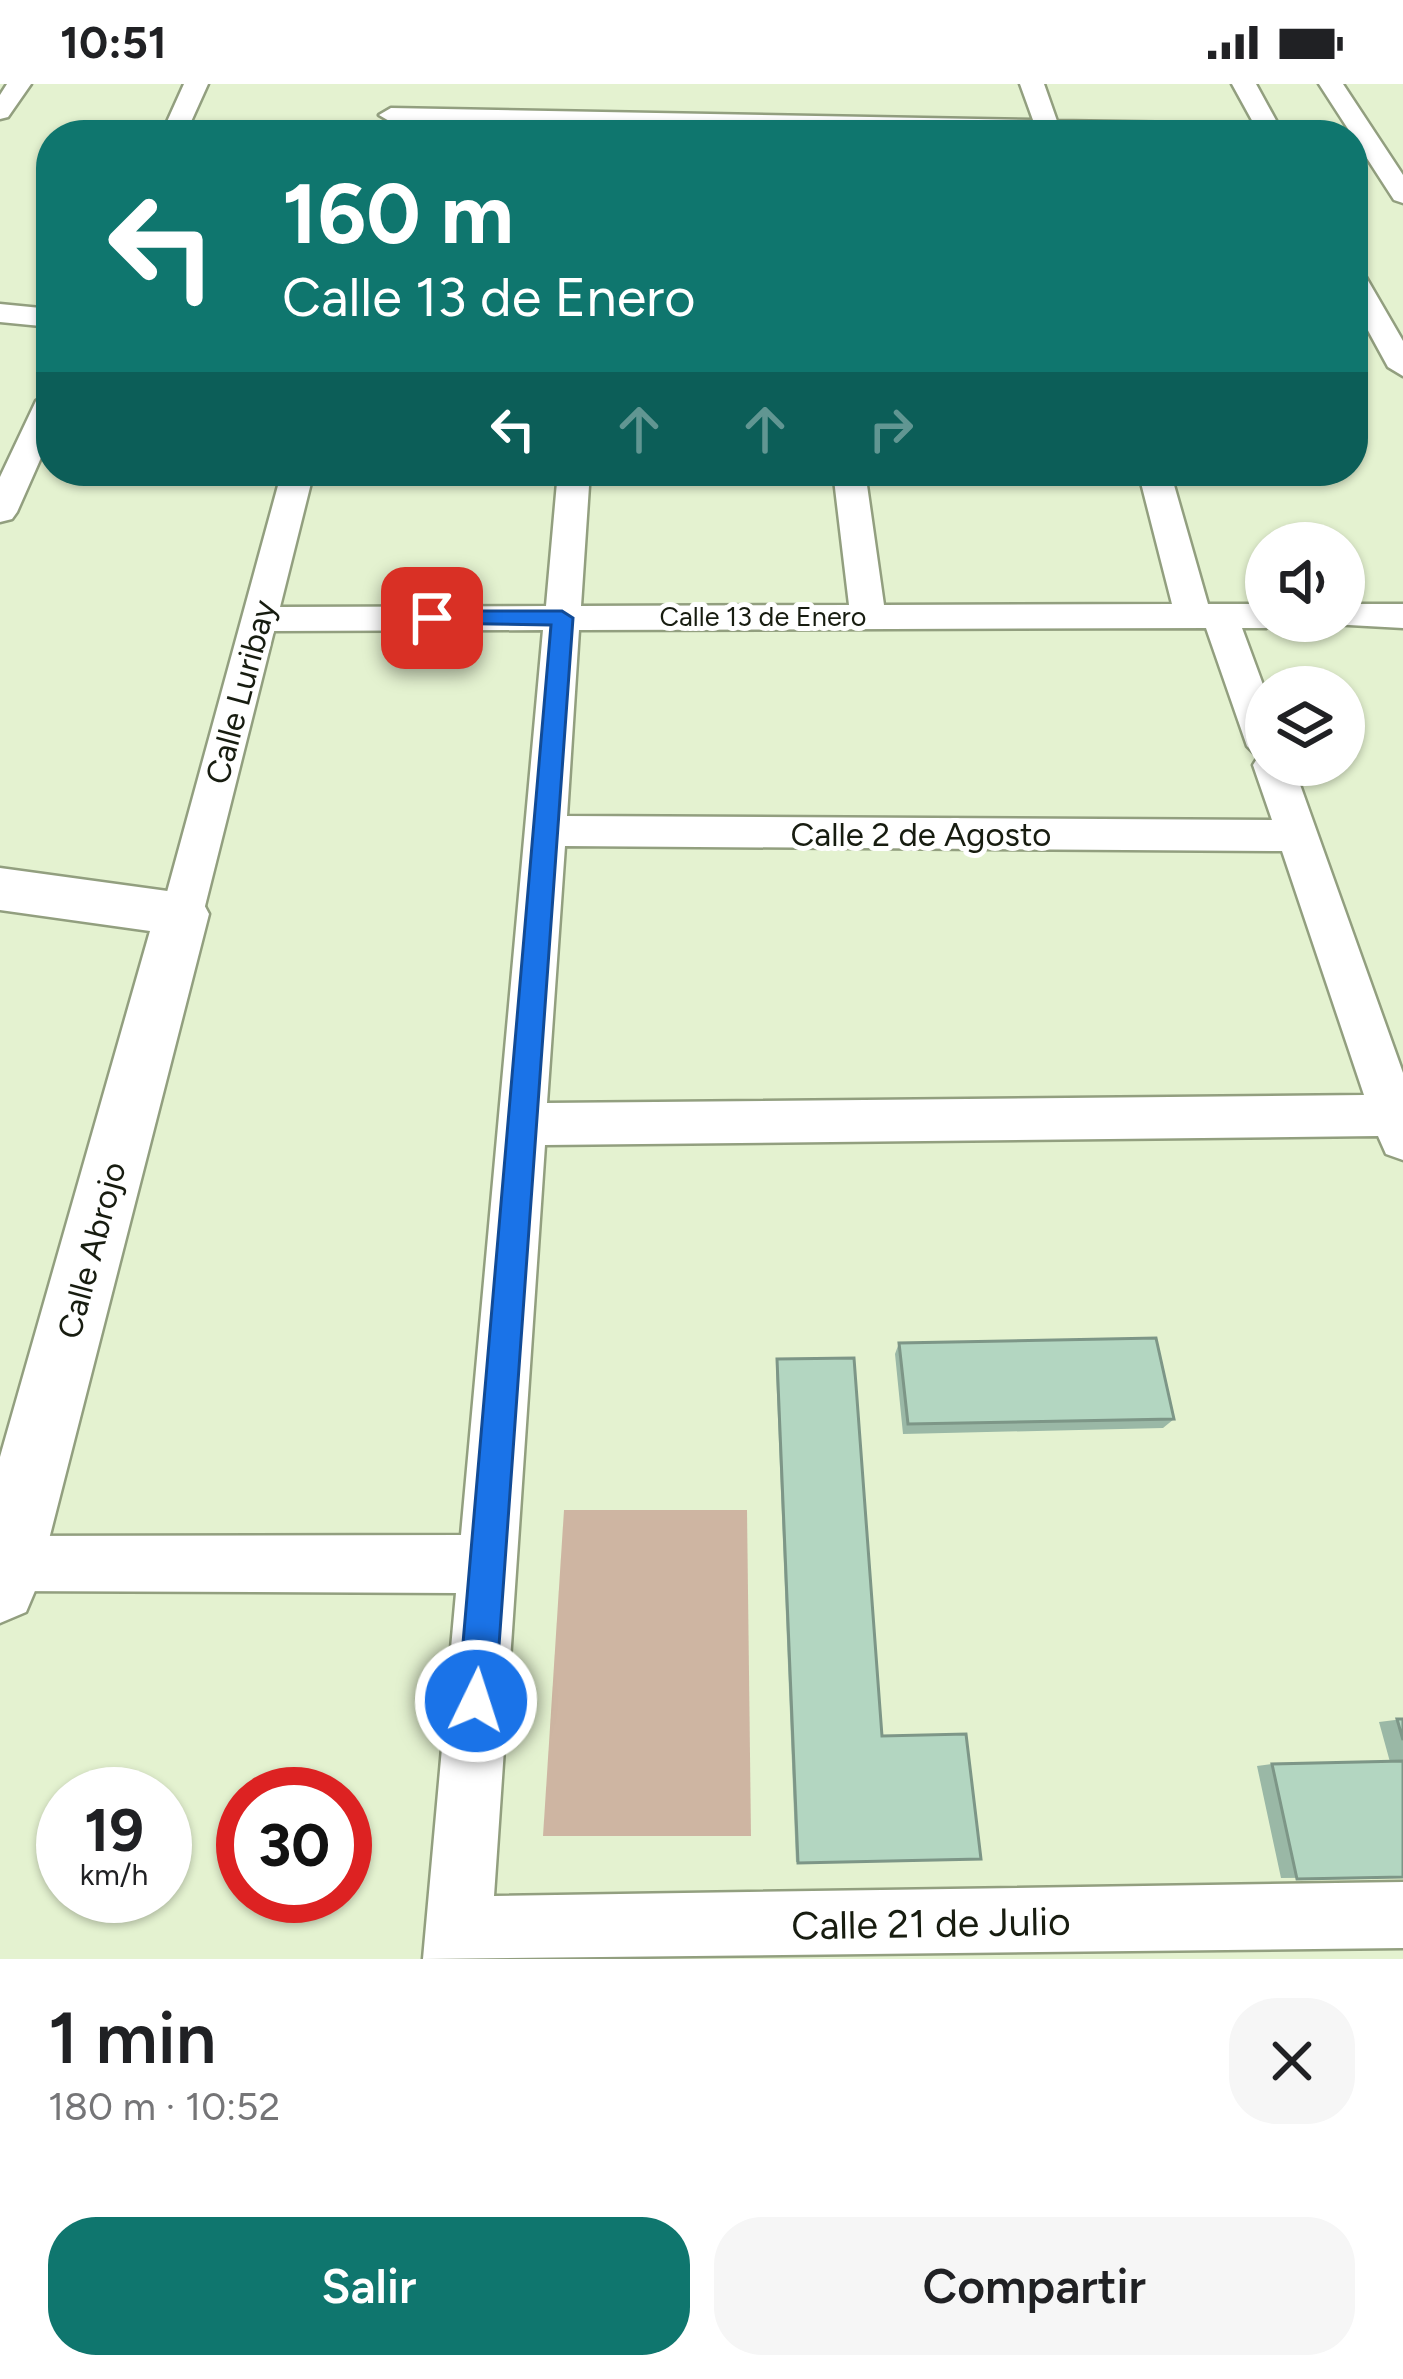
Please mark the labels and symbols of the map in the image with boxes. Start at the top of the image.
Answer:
pin [381,567,483,669]
street label: Calle Luribay [197,595,284,788]
street label: Calle 13 de Enero [660,600,866,633]
street label: Calle 2 de Agosto [791,815,1051,854]
street label: Calle Abrojo [49,1158,134,1343]
position arrow [413,1638,539,1764]
speed limit sign: 30 [216,1767,372,1923]
street label: Calle 21 de Julio [791,1898,1071,1949]

